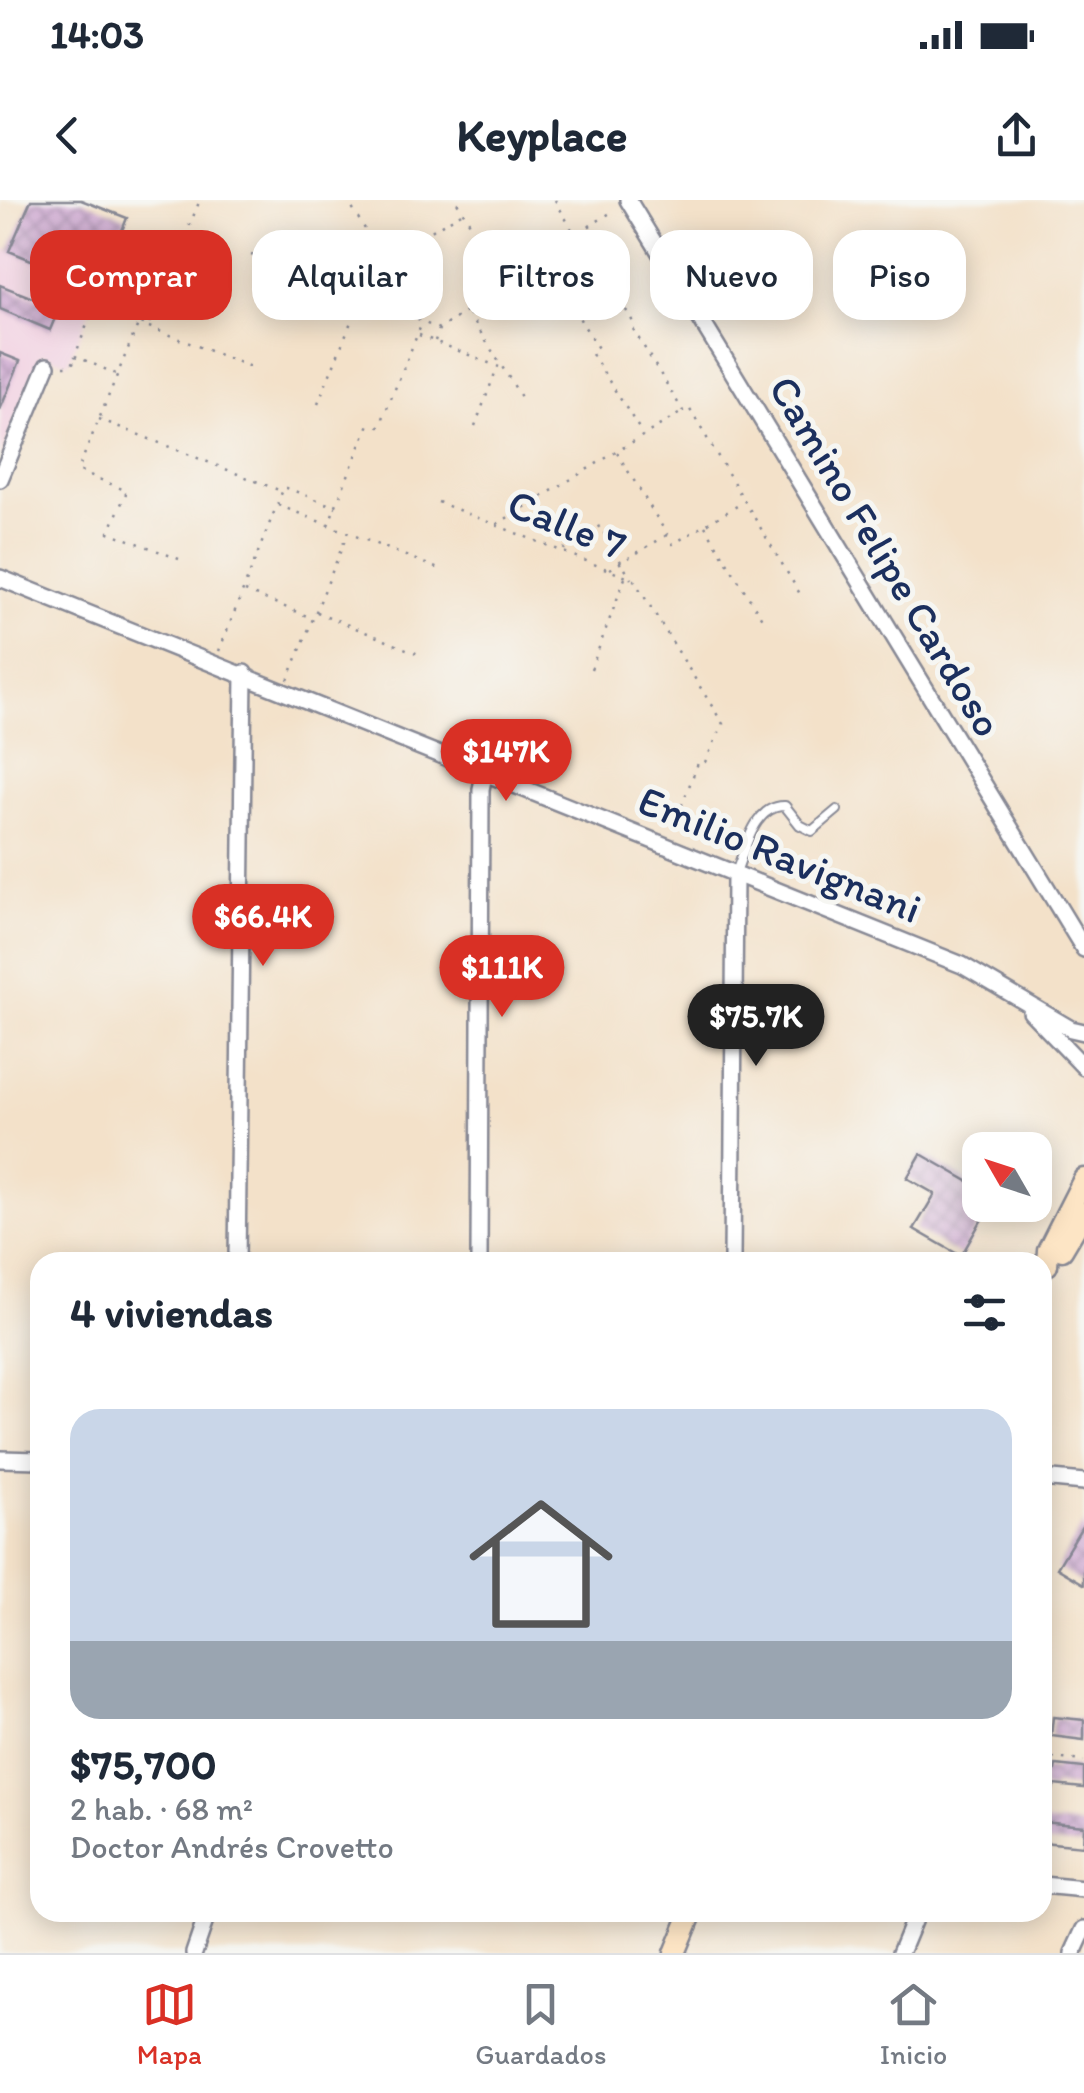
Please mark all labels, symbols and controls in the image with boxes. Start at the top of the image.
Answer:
text: 14:03 [50,12,144,58]
icon: back [40,108,95,163]
text: Keyplace [457,108,627,162]
icon: share [989,108,1044,163]
chip: Comprar [30,230,232,320]
chip: Alquilar [252,230,443,320]
chip: Filtros [463,230,630,320]
chip: Nuevo [650,230,813,320]
chip: Piso [833,230,966,320]
street label: Camino Felipe Cardoso [758,366,1014,746]
street label: Calle 7 [500,477,634,571]
pin: $147K [436,719,576,804]
text: $147K [463,732,549,770]
street label: Emilio Ravignani [631,774,929,934]
pin: $66.4K [182,884,344,969]
text: $66.4K [214,897,312,935]
pin: $111K [432,935,572,1020]
text: $111K [461,948,543,986]
pin: $75.7K [675,984,837,1069]
text: $75.7K [709,997,803,1035]
north arrow [962,1132,1052,1222]
map controls [962,1132,1052,1222]
icon: filters [957,1285,1012,1340]
text: 4 viviendas [70,1287,273,1338]
icon: home [451,1474,631,1654]
text: $75,700 [70,1739,217,1790]
text: 2 hab. · 68 m² [70,1790,253,1828]
text: Doctor Andrés Crovetto [70,1828,394,1866]
tab: Mapa [137,1977,202,2071]
tab: Guardados [475,1977,606,2071]
tab: Inicio [880,1977,947,2071]

